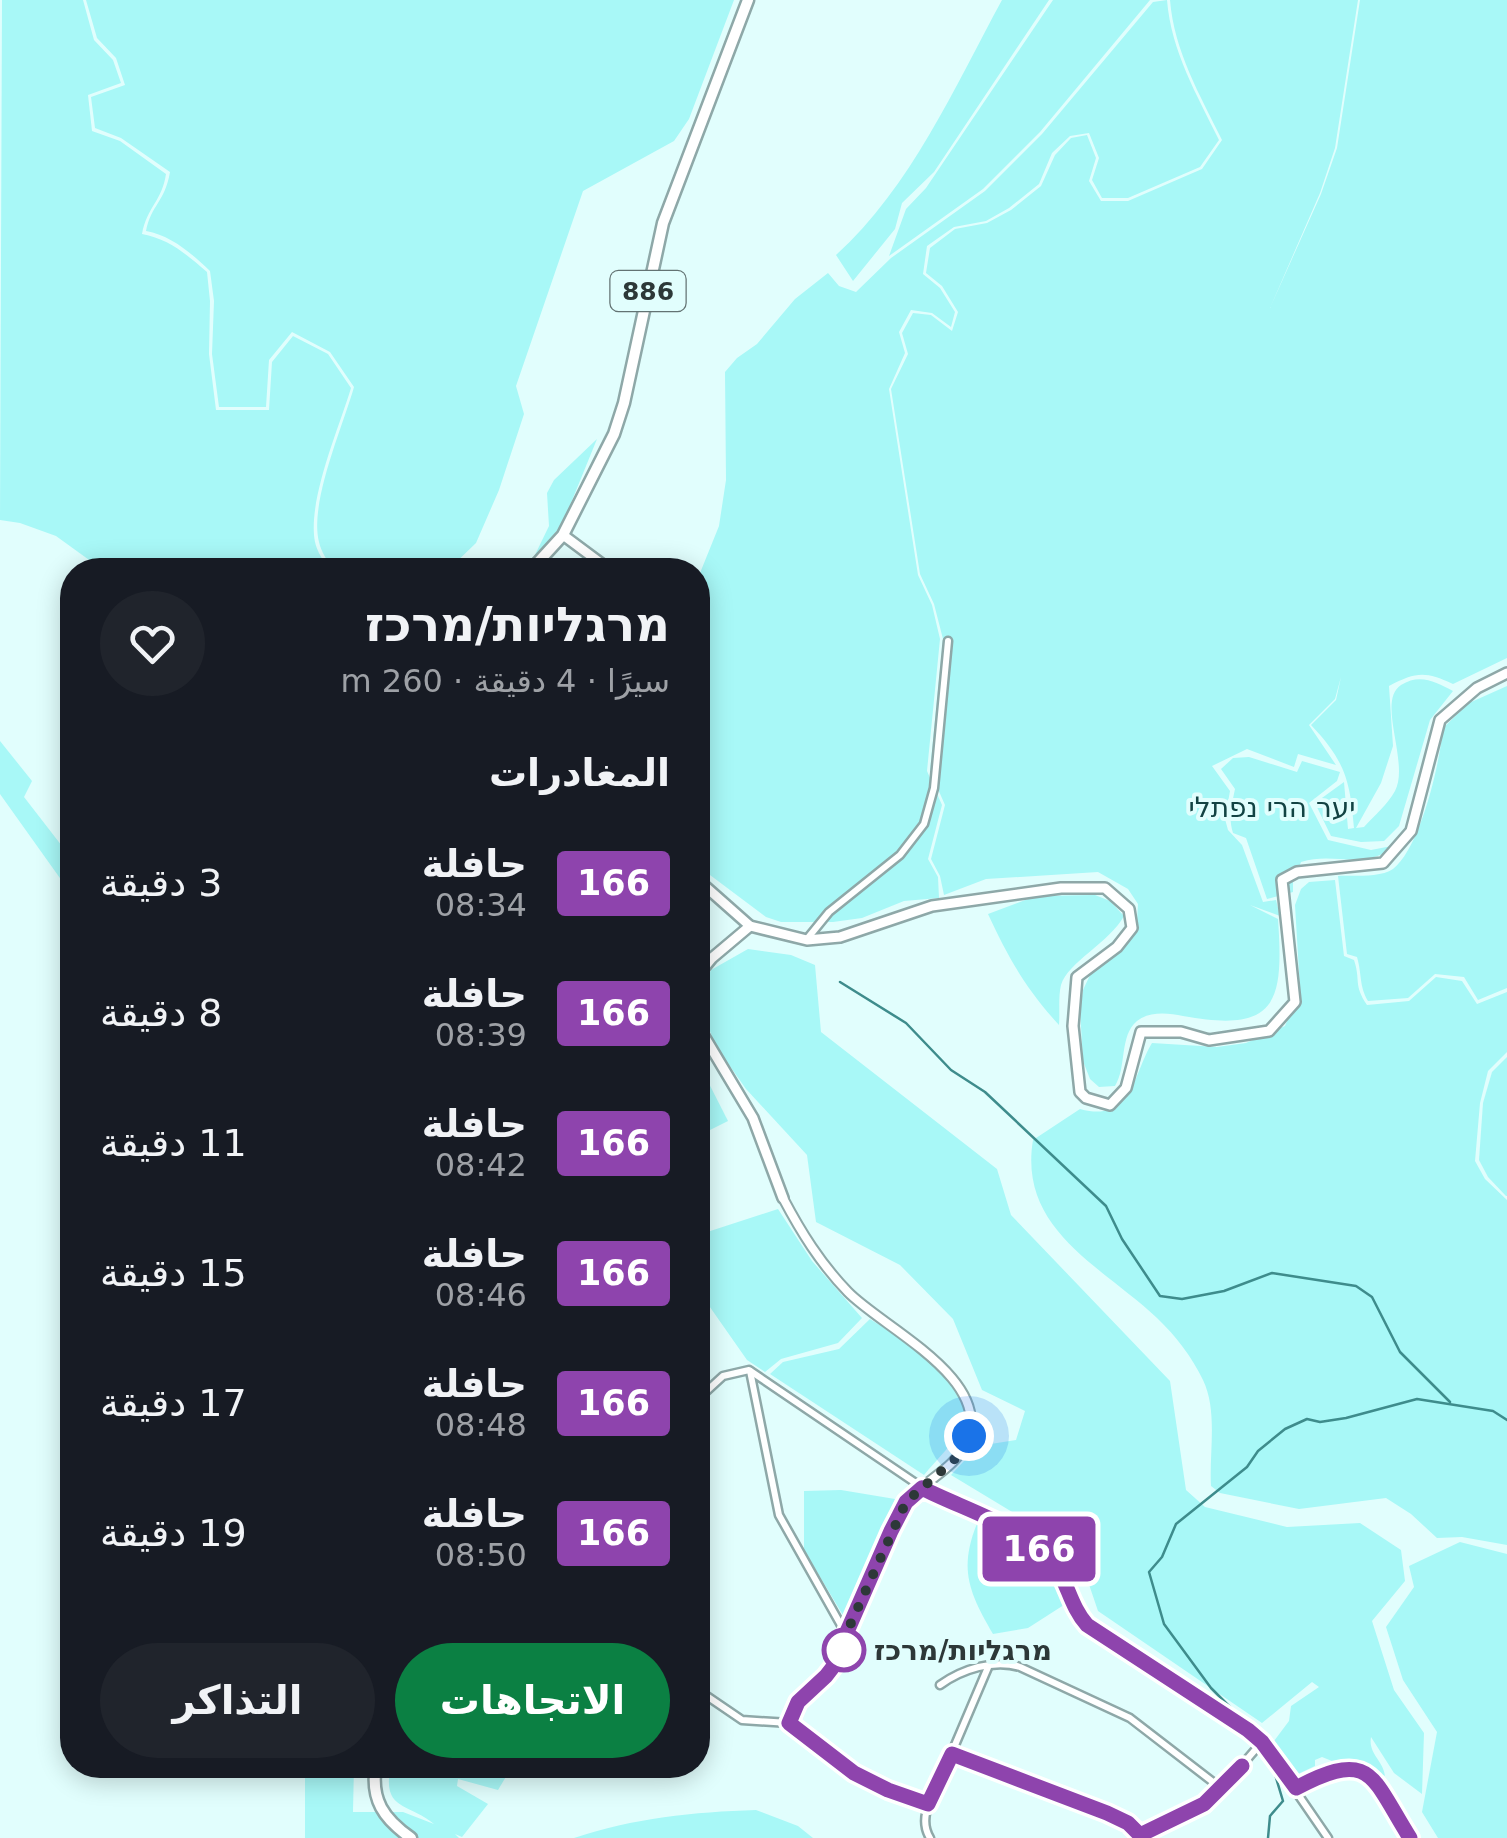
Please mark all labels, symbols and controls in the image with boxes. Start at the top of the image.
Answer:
road number: 886 [610,271,686,311]
button: heart [100,591,205,696]
text: מרגליות/מרכז [365,596,670,652]
text: سيرًا · 4 دقيقة · 260 m [340,662,670,700]
text: المغادرات [489,751,670,795]
park label: יער הרי נפתלי [1188,791,1356,824]
text: حافلة [422,842,527,886]
text: 3 دقيقة [100,861,222,905]
text: 166 [577,863,650,903]
text: 08:34 [435,886,527,924]
text: حافلة [422,972,527,1016]
text: 8 دقيقة [100,991,222,1035]
text: 166 [577,993,650,1033]
text: 08:39 [435,1016,527,1054]
text: حافلة [422,1102,527,1146]
text: 11 دقيقة [100,1121,247,1165]
text: 166 [577,1123,650,1163]
text: 08:42 [435,1146,527,1184]
text: حافلة [422,1232,527,1276]
text: 15 دقيقة [100,1251,247,1295]
text: 166 [577,1253,650,1293]
text: 08:46 [435,1276,527,1314]
text: حافلة [422,1362,527,1406]
text: 17 دقيقة [100,1381,247,1425]
text: 166 [577,1383,650,1423]
text: 08:48 [435,1406,527,1444]
your location [944,1411,994,1461]
text: حافلة [422,1492,527,1536]
text: 19 دقيقة [100,1511,247,1555]
text: 166 [577,1513,650,1553]
line badge: 166 [982,1516,1096,1582]
text: 166 [1002,1529,1076,1569]
text: 08:50 [435,1536,527,1574]
marker: מרגליות/מרכז [823,1629,865,1671]
place label: מרגליות/מרכז [874,1634,1052,1667]
button: التذاكر [100,1643,375,1758]
button: الاتجاهات [395,1643,670,1758]

